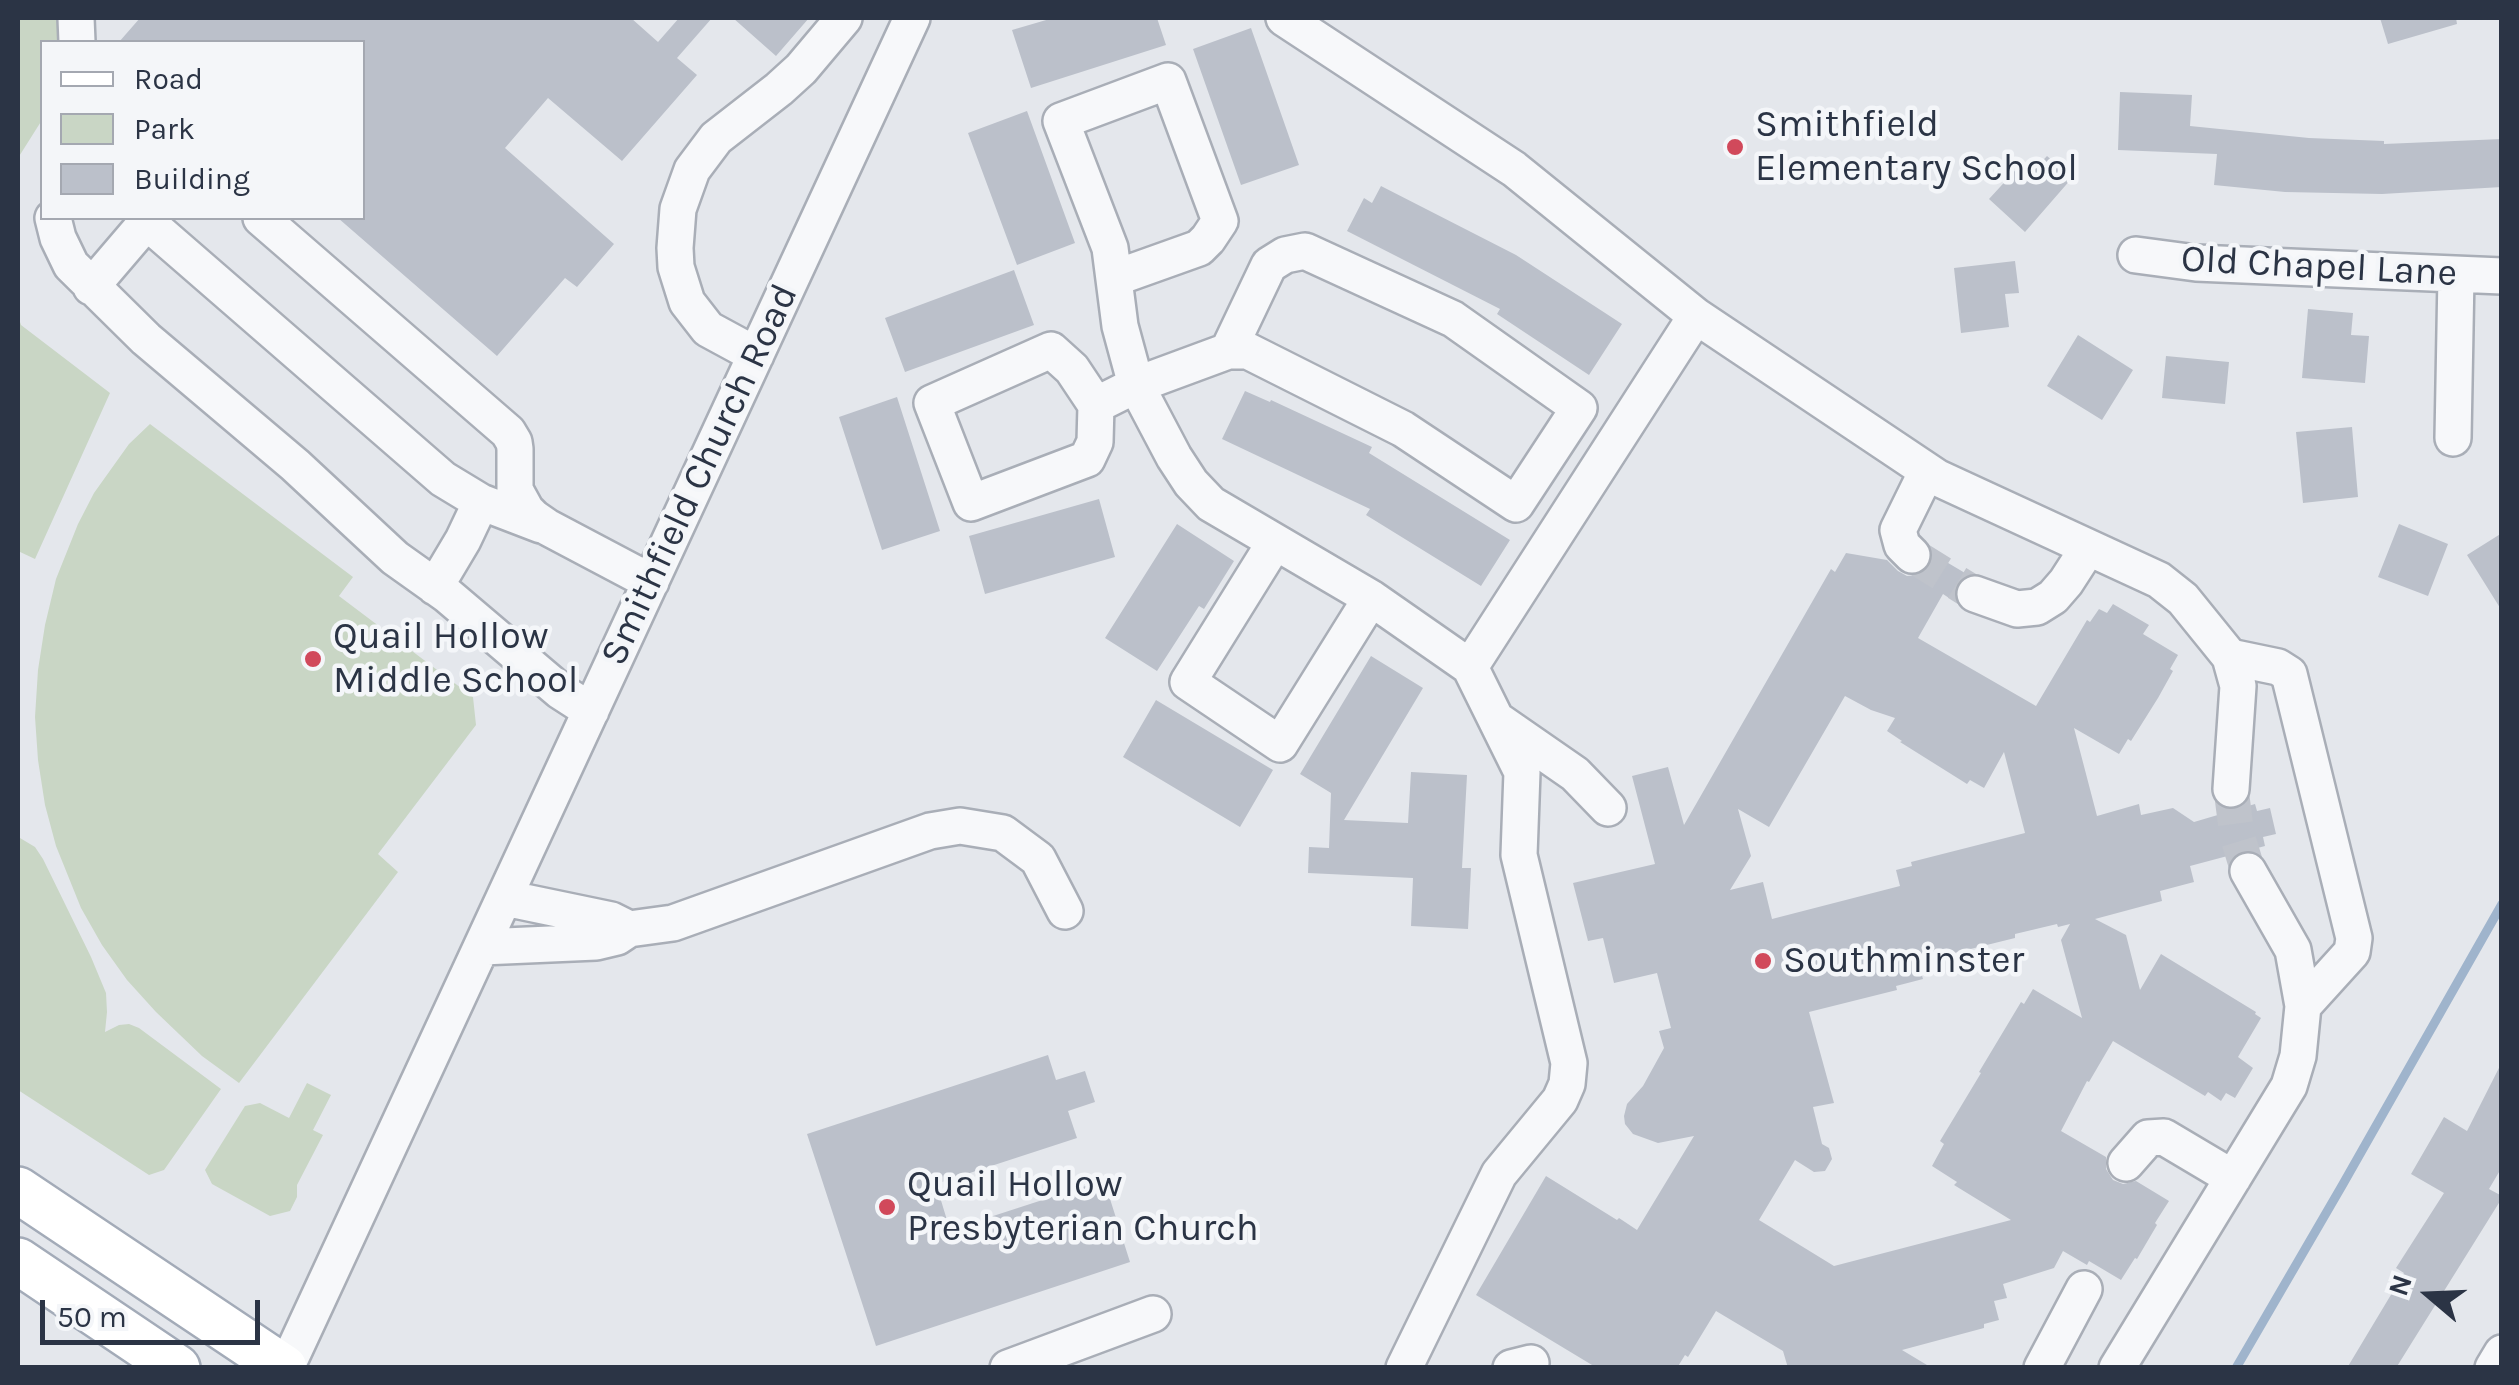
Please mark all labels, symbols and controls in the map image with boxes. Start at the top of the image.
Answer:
legend [40,40,365,220]
text: Road [134,61,203,97]
place label: Smithfield Elementary School [1755,102,2078,192]
text: Park [134,111,195,147]
marker: Smithfield Elementary School [1724,136,1746,158]
text: Building [134,161,250,197]
street label: Old Chapel Lane [2180,237,2458,297]
street label: Smithfield Church Road [592,277,808,673]
place label: Quail Hollow Middle School [333,614,578,704]
marker: Quail Hollow Middle School [302,648,324,670]
place label: Southminster [1783,938,2024,984]
marker: Southminster [1752,950,1774,972]
place label: Quail Hollow Presbyterian Church [907,1162,1259,1252]
marker: Quail Hollow Presbyterian Church [876,1196,898,1218]
north arrow [2379,1245,2479,1345]
text: N [2381,1270,2419,1300]
scale bar [45,1280,265,1342]
text: 50 m [57,1299,127,1335]

